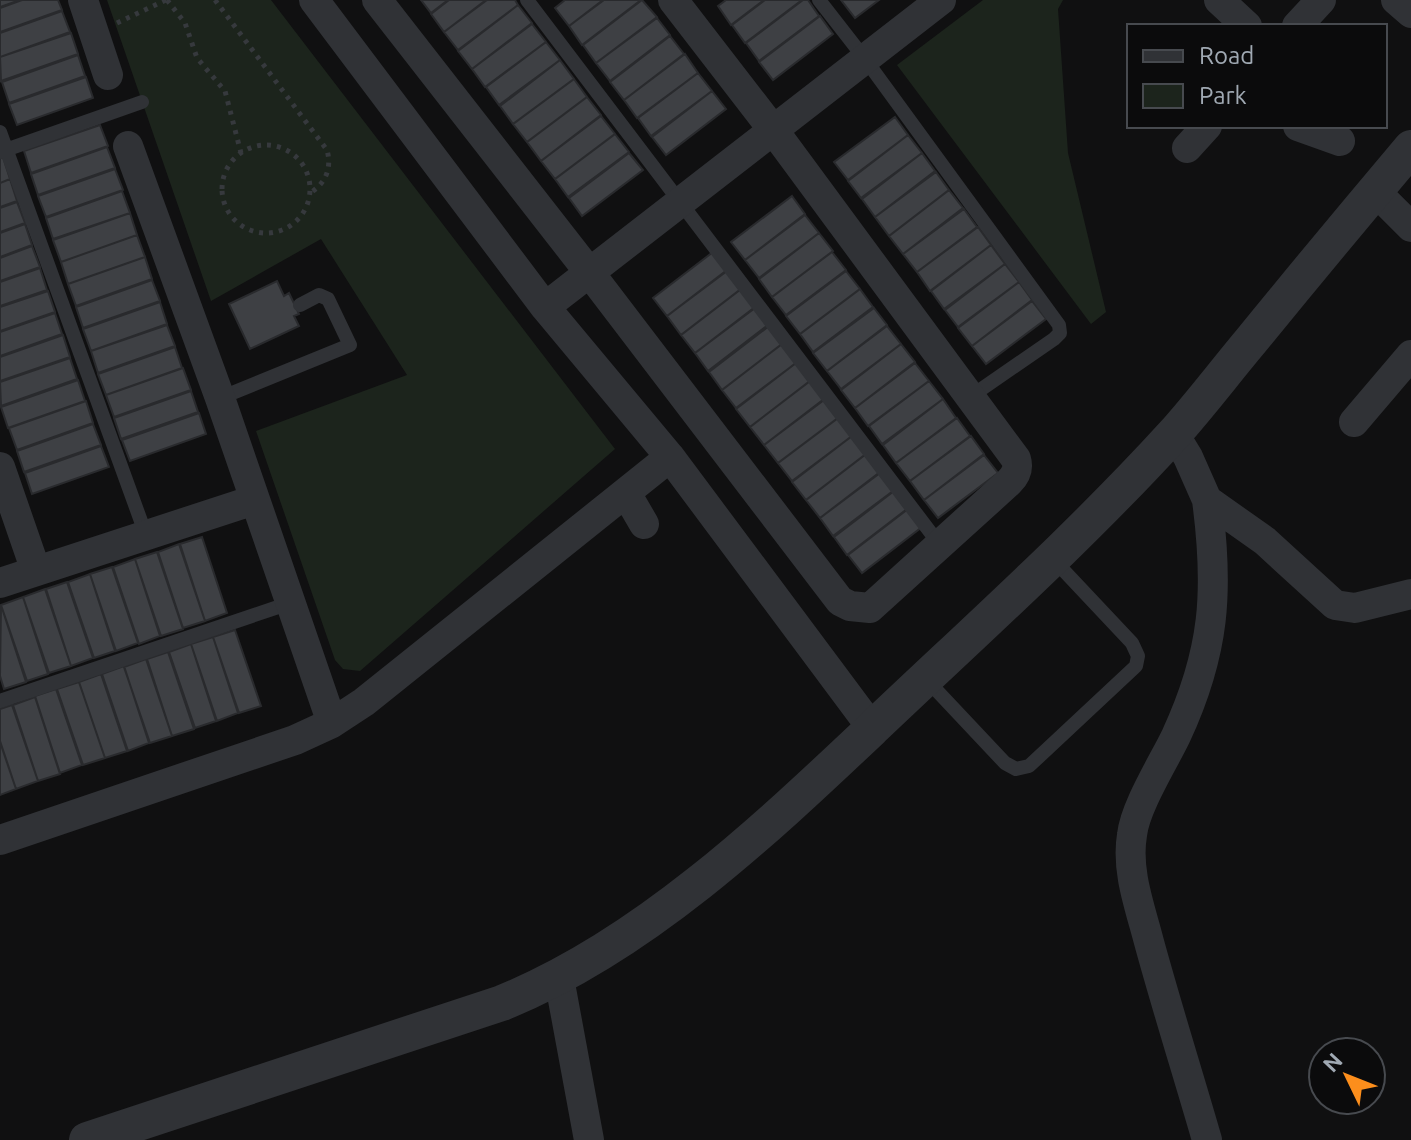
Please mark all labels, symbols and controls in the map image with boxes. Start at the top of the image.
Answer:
legend [1127,24,1387,128]
text: Road [1199,42,1254,69]
text: Park [1199,82,1247,109]
north arrow [1307,1036,1387,1116]
text: N [1317,1047,1347,1077]

